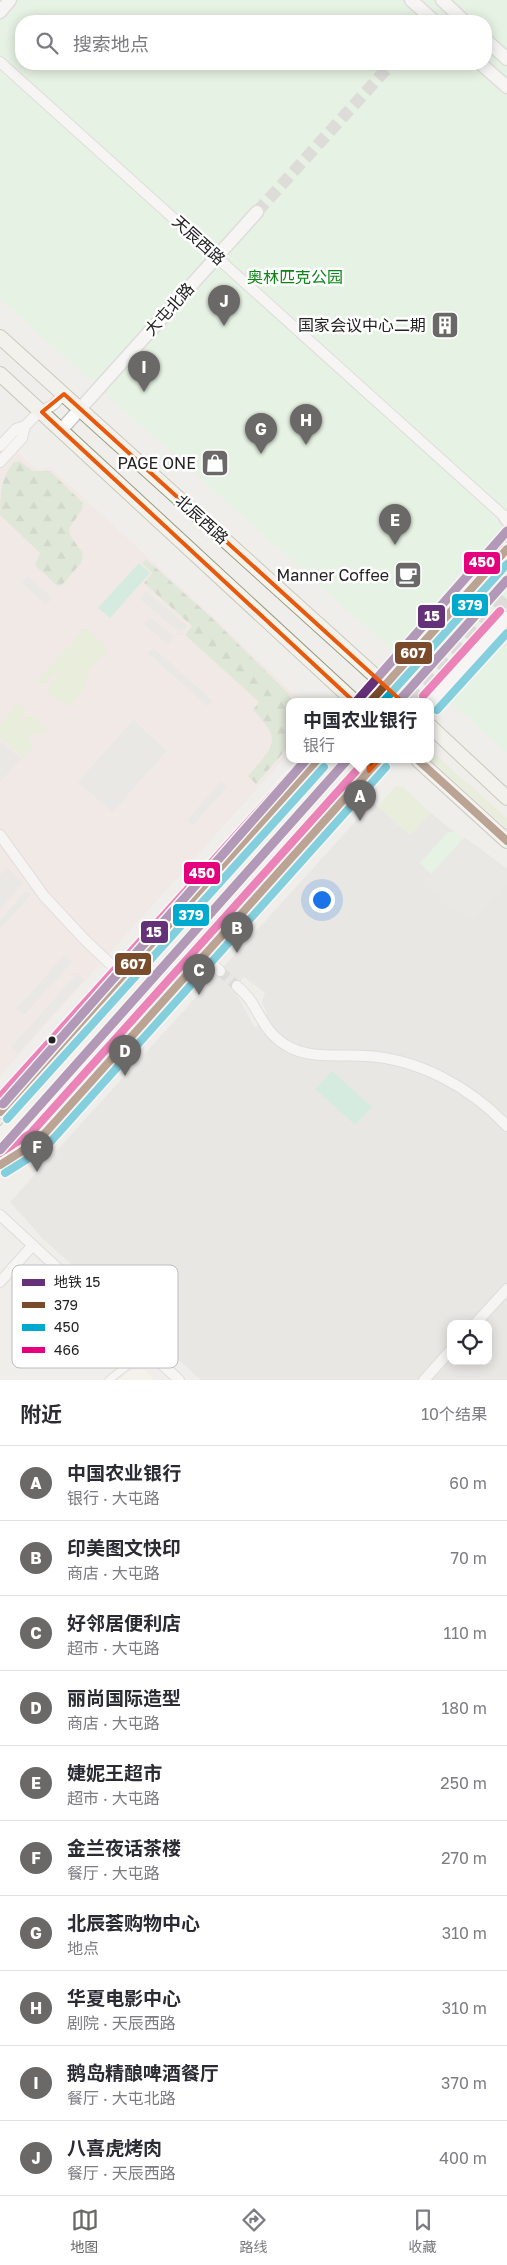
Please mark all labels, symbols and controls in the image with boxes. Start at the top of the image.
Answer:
search box [15,15,492,70]
icon: search [33,29,61,57]
text: 搜索地点 [73,32,149,55]
street label: 天辰西路 [169,211,229,269]
park label: 奥林匹克公园 [247,267,343,287]
street label: 大屯北路 [140,279,198,339]
pin: J [208,285,240,326]
building icon: 国家会议中心二期 [430,310,460,340]
place label: 国家会议中心二期 [298,315,426,335]
pin: I [128,351,160,392]
pin: H [290,404,322,445]
pin: G [245,413,277,454]
shop icon: PAGE ONE [200,448,230,478]
place label: PAGE ONE [118,453,196,473]
street label: 北辰西路 [172,490,232,548]
pin: E [379,504,411,545]
line badge: 450 [463,551,501,575]
text: 450 [469,553,495,570]
cafe icon: Manner Coffee [393,560,423,590]
place label: Manner Coffee [276,565,389,585]
line badge: 379 [451,593,489,617]
text: 379 [457,596,483,613]
line badge: 15 [417,604,446,629]
text: 15 [424,607,440,624]
line badge: 607 [394,641,433,665]
text: 607 [400,644,426,661]
popup [286,698,434,763]
text: 中国农业银行 [303,708,417,731]
text: 银行 [303,735,335,755]
pin: A [344,780,376,821]
line badge: 450 [183,861,221,885]
text: 450 [189,864,215,881]
your location [309,887,335,913]
line badge: 379 [172,903,210,927]
text: 379 [178,906,204,923]
pin: B [221,912,253,953]
line badge: 15 [140,920,169,944]
text: 15 [146,923,162,940]
line badge: 607 [114,952,152,976]
pin: C [183,954,215,995]
text: 607 [120,955,146,972]
unlabelled marker [47,1035,57,1045]
pin: D [109,1035,141,1076]
pin: F [21,1131,53,1172]
legend [12,1265,178,1368]
text: 地铁 15 [54,1273,100,1290]
text: 379 [54,1296,78,1313]
text: 450 [54,1318,79,1335]
map controls [447,1320,492,1365]
button: locate [447,1320,492,1365]
text: 466 [54,1341,79,1358]
text: 附近 [20,1401,62,1427]
text: 10个结果 [421,1404,487,1424]
text: 中国农业银行 [67,1461,181,1484]
text: A [30,1473,42,1493]
text: 60 m [449,1473,487,1493]
text: 银行 · 大屯路 [67,1488,160,1508]
text: 印美图文快印 [67,1536,181,1559]
text: B [30,1548,42,1568]
text: 70 m [450,1548,487,1568]
text: 商店 · 大屯路 [67,1563,160,1583]
text: 好邻居便利店 [67,1611,181,1634]
text: C [30,1623,42,1643]
text: 110 m [443,1623,487,1643]
text: 超市 · 大屯路 [67,1638,160,1658]
text: 丽尚国际造型 [67,1686,181,1709]
text: D [30,1698,42,1718]
text: 180 m [441,1698,487,1718]
text: 商店 · 大屯路 [67,1713,160,1733]
text: 婕妮王超市 [67,1761,162,1784]
text: E [31,1773,41,1793]
text: 250 m [440,1773,487,1793]
text: 超市 · 大屯路 [67,1788,160,1808]
text: 金兰夜话茶楼 [67,1836,181,1859]
text: F [31,1848,41,1868]
text: 270 m [441,1848,487,1868]
text: 餐厅 · 大屯路 [67,1863,160,1883]
text: 北辰荟购物中心 [67,1911,200,1934]
text: G [30,1923,42,1943]
text: 310 m [442,1923,487,1943]
text: 地点 [67,1938,99,1958]
text: 华夏电影中心 [67,1986,181,2009]
text: H [30,1998,42,2018]
text: 310 m [442,1998,487,2018]
text: 剧院 · 天辰西路 [67,2013,176,2033]
text: 鹅岛精酿啤酒餐厅 [67,2061,219,2084]
text: I [33,2073,39,2093]
text: 370 m [441,2073,487,2093]
text: 餐厅 · 大屯北路 [67,2088,176,2108]
text: 八喜虎烤肉 [67,2136,162,2159]
text: J [31,2148,41,2168]
text: 400 m [439,2148,487,2168]
text: 餐厅 · 天辰西路 [67,2163,176,2183]
tab: 地图 [71,2206,99,2256]
tab: 路线 [240,2206,268,2256]
tab: 收藏 [409,2206,437,2256]

